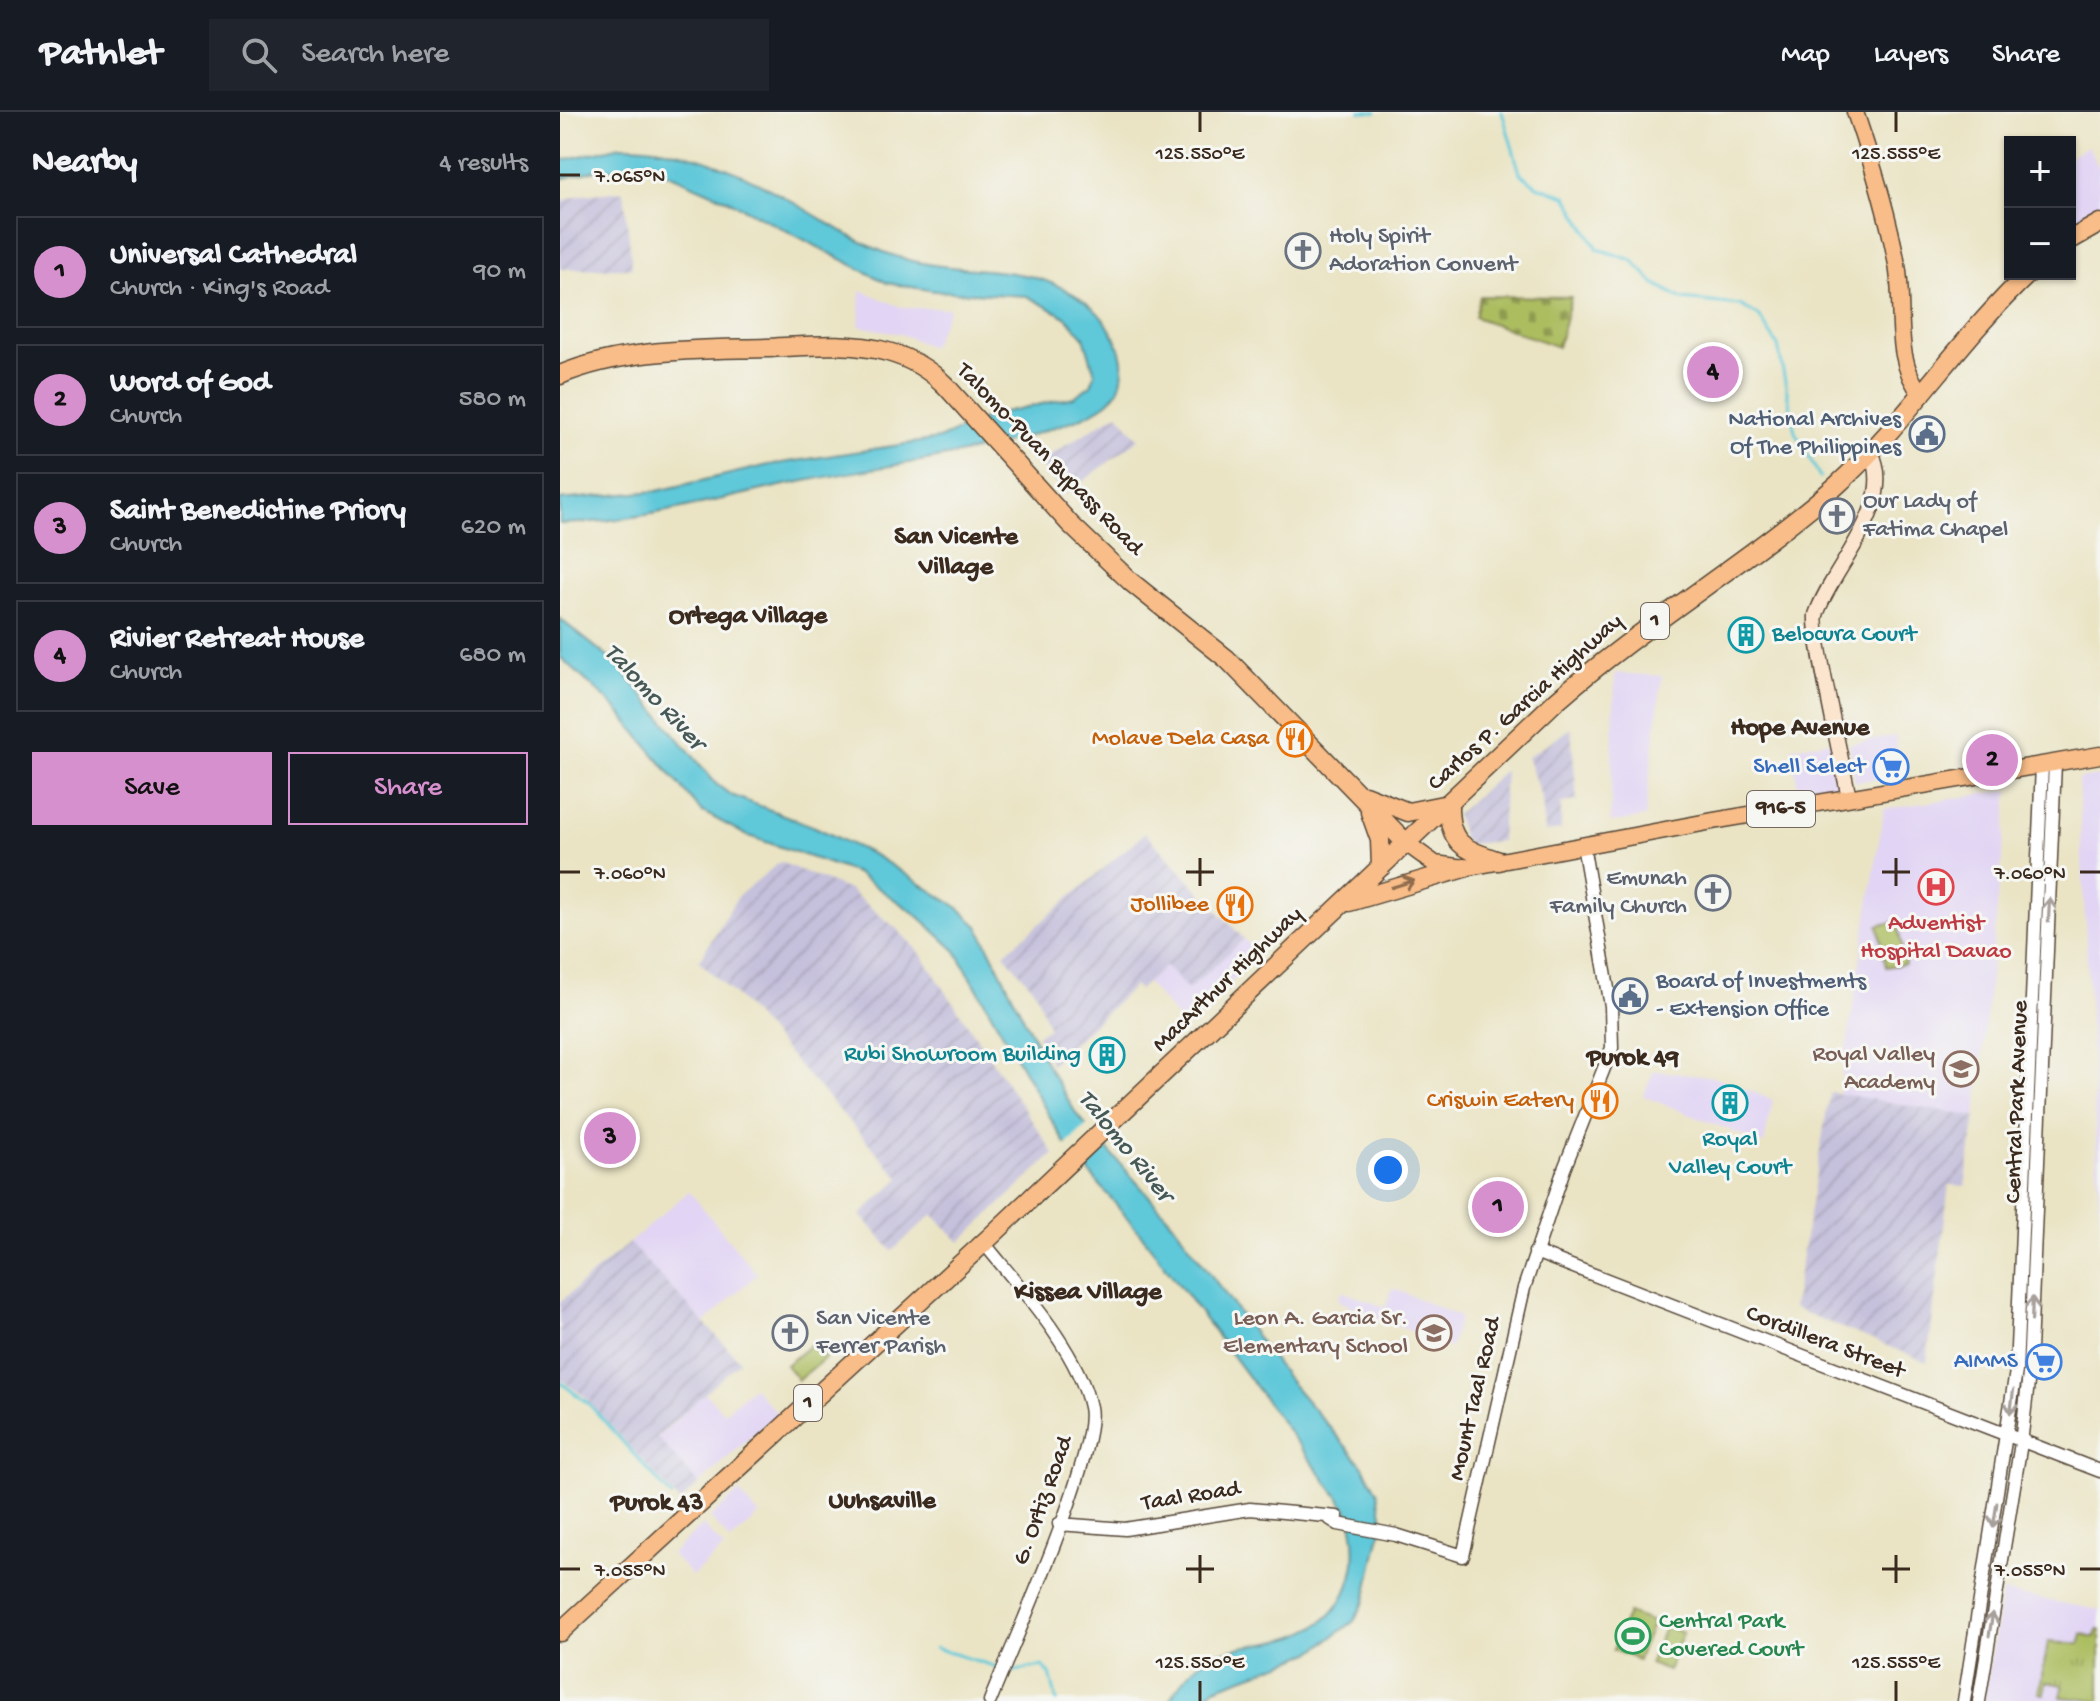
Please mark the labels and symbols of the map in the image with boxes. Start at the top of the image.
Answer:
text: 125.550°E [1155,144,1246,167]
text: 125.555°E [1851,144,1941,167]
text: 7.065°N [594,167,665,190]
place label: Holy Spirit Adoration Convent [1329,223,1519,280]
church icon: Holy Spirit Adoration Convent [1284,232,1322,270]
pin: 4 [1687,342,1739,402]
street label: Talomo-Puan Bypass Road [948,356,1150,564]
place label: National Archives Of The Philippines [1728,406,1902,463]
public building icon: National Archives Of The Philippines [1908,415,1946,453]
place label: Our Lady of Fatima Chapel [1862,488,2008,545]
church icon: Our Lady of Fatima Chapel [1818,497,1856,535]
district label: San Vicente Village [894,523,1019,584]
district label: Ortega Village [669,602,829,633]
road number: 1 [1641,603,1669,639]
street label: Carlos P. Garcia Highway [1423,608,1629,798]
building icon: Belocura Court [1727,616,1765,654]
place label: Belocura Court [1771,621,1919,650]
water label: Talomo River [596,638,714,761]
district label: Hope Avenue [1731,714,1871,745]
restaurant icon: Molave Dela Casa [1276,720,1314,758]
place label: Molave Dela Casa [1092,725,1270,754]
pin: 2 [1966,730,2018,790]
supermarket icon: Shell Select [1872,748,1910,786]
place label: Shell Select [1753,753,1867,782]
road number: 916-5 [1747,791,1815,827]
text: 7.060°N [593,864,666,887]
text: 7.060°N [1993,864,2066,887]
place label: Emunah Family Church [1549,865,1687,922]
hospital icon: Adventist Hospital Davao [1917,868,1955,906]
church icon: Emunah Family Church [1694,874,1732,912]
one-way arrow [1389,876,1415,891]
restaurant icon: Jollibee [1216,886,1254,924]
place label: Jollibee [1131,891,1210,920]
one-way arrow [2041,897,2056,924]
street label: MacArthur Highway [1147,901,1309,1059]
place label: Adventist Hospital Davao [1860,910,2012,967]
place label: Board of Investments - Extension Office [1655,968,1867,1025]
public building icon: Board of Investments - Extension Office [1611,977,1649,1015]
street label: Central Park Avenue [2000,999,2036,1204]
building icon: Rubi Showroom Building [1088,1036,1126,1074]
place label: Rubi Showroom Building [844,1041,1081,1070]
place label: Royal Valley Academy [1812,1041,1935,1098]
district label: Purok 49 [1585,1044,1679,1075]
school or university icon: Royal Valley Academy [1942,1050,1980,1088]
restaurant icon: Criswin Eatery [1581,1082,1619,1120]
building icon: Royal Valley Court [1711,1084,1749,1122]
water label: Talomo River [1069,1085,1182,1213]
place label: Criswin Eatery [1427,1087,1574,1116]
pin: 3 [584,1108,636,1168]
place label: Royal Valley Court [1668,1126,1793,1183]
your location [1368,1150,1408,1190]
pin: 1 [1472,1177,1524,1237]
district label: Kissea Village [1013,1278,1163,1309]
one-way arrow [2024,1296,2039,1323]
street label: Cordillera Street [1742,1299,1911,1387]
place label: San Vicente Ferrer Parish [815,1305,946,1362]
place label: Leon A. Garcia Sr. Elementary School [1223,1305,1408,1362]
street label: Mount Taal Road [1443,1313,1509,1483]
church icon: San Vicente Ferrer Parish [771,1314,809,1352]
school or university icon: Leon A. Garcia Sr. Elementary School [1415,1314,1453,1352]
supermarket icon: AIMMS [2025,1343,2063,1381]
place label: AIMMS [1954,1348,2019,1377]
road number: 1 [794,1385,822,1421]
one-way arrow [2005,1388,2020,1415]
street label: G. Ortiz Road [1007,1431,1081,1569]
street label: Taal Road [1138,1475,1244,1519]
district label: Uuhsaville [828,1487,937,1518]
district label: Purok 43 [609,1489,703,1520]
one-way arrow [1987,1502,2002,1527]
text: 7.055°N [593,1561,666,1584]
text: 7.055°N [1993,1561,2066,1584]
place label: Central Park Covered Court [1659,1608,1805,1665]
one-way arrow [1985,1612,2000,1637]
sports icon: Central Park Covered Court [1614,1617,1652,1655]
text: 125.550°E [1155,1653,1246,1676]
text: 125.555°E [1851,1653,1941,1676]

